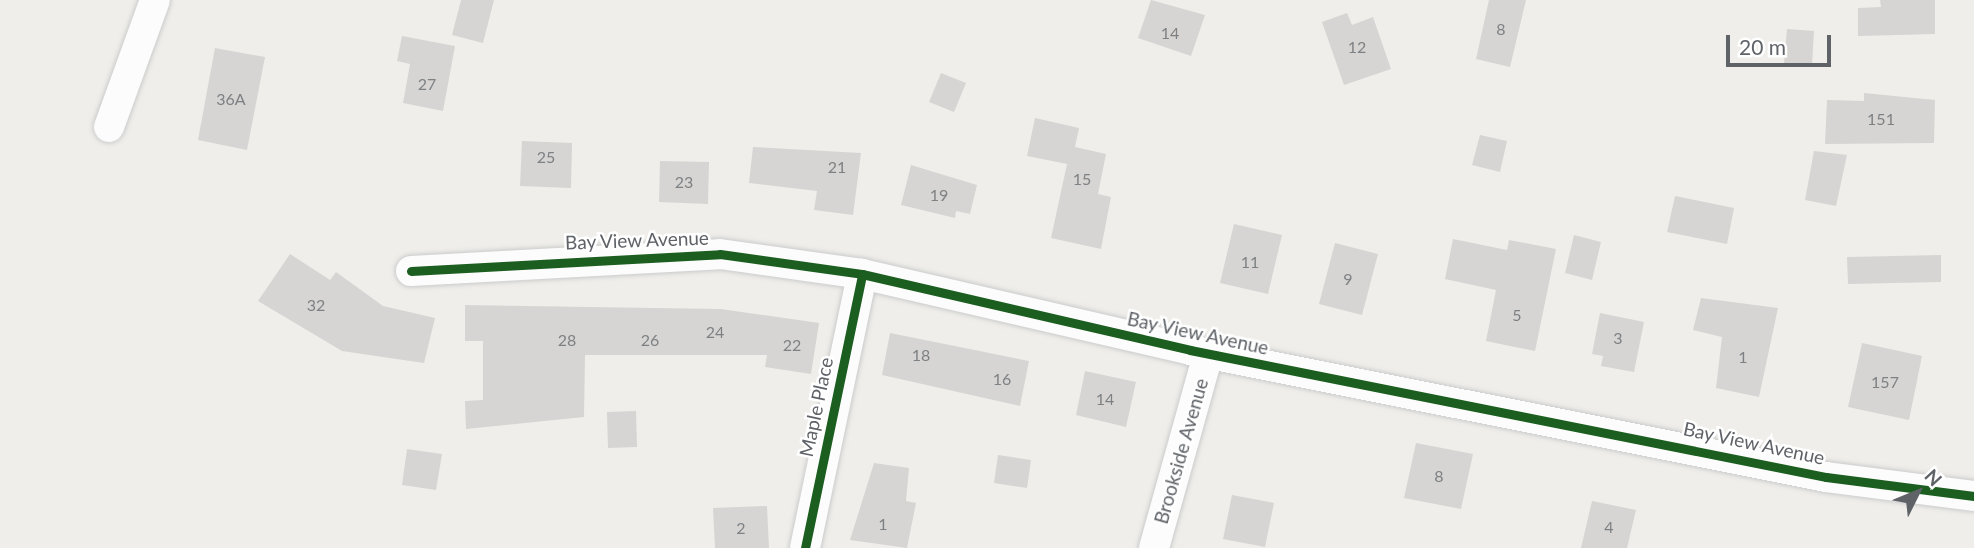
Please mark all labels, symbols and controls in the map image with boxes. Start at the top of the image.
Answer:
house number: 8 [1496,19,1506,39]
scale bar [1729,21,1834,65]
house number: 14 [1161,23,1179,43]
text: 20 m [1739,34,1786,59]
house number: 12 [1348,37,1366,57]
house number: 27 [418,74,436,94]
house number: 36A [216,89,246,109]
house number: 151 [1867,109,1895,129]
house number: 25 [537,147,555,167]
house number: 21 [828,157,846,177]
house number: 15 [1073,169,1091,189]
house number: 23 [675,172,693,192]
house number: 19 [930,185,948,205]
street label: Bay View Avenue [564,226,710,254]
house number: 11 [1241,252,1259,272]
house number: 9 [1343,269,1353,289]
house number: 32 [307,295,325,315]
house number: 5 [1512,305,1522,325]
street label: Bay View Avenue [1124,307,1272,359]
house number: 24 [706,322,724,342]
house number: 3 [1613,328,1623,348]
house number: 28 [558,330,576,350]
house number: 26 [641,330,659,350]
house number: 22 [783,335,801,355]
house number: 18 [912,345,930,365]
house number: 1 [1738,347,1748,367]
street label: Maple Place [794,355,838,459]
house number: 16 [993,369,1011,389]
house number: 157 [1871,372,1899,392]
street label: Brookside Avenue [1149,375,1213,527]
house number: 14 [1096,389,1114,409]
street label: Bay View Avenue [1680,417,1828,469]
north arrow [1883,457,1953,527]
text: N [1920,464,1947,491]
house number: 8 [1434,466,1444,486]
house number: 1 [878,514,888,534]
house number: 4 [1604,517,1614,537]
house number: 2 [736,518,746,538]

